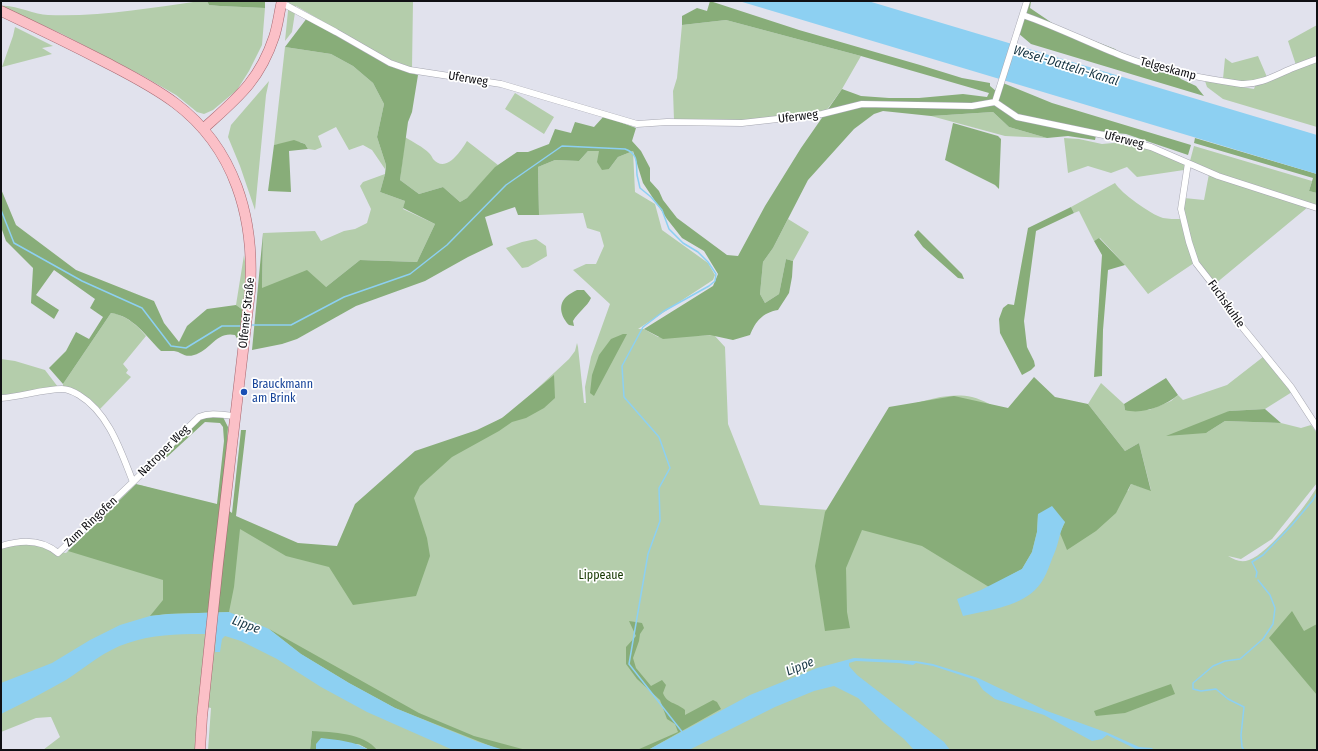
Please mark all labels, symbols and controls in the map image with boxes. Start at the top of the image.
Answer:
water label: Wesel-Datteln-Kanal [1011,43,1121,89]
street label: Telgeskamp [1138,55,1198,83]
street label: Uferweg [447,69,489,89]
street label: Uferweg [777,107,819,127]
street label: Uferweg [1103,128,1145,152]
street label: Olfener Straße [236,277,258,349]
street label: Fuchskuhle [1204,277,1248,331]
place label: Brauckmann am Brink [252,378,313,406]
marker: Brauckmann am Brink [239,387,249,397]
street label: Natroper Weg [135,422,193,480]
street label: Zum Ringofen [62,494,120,550]
park label: Lippeaue [578,569,624,583]
water label: Lippe [230,613,262,637]
water label: Lippe [784,654,816,680]

